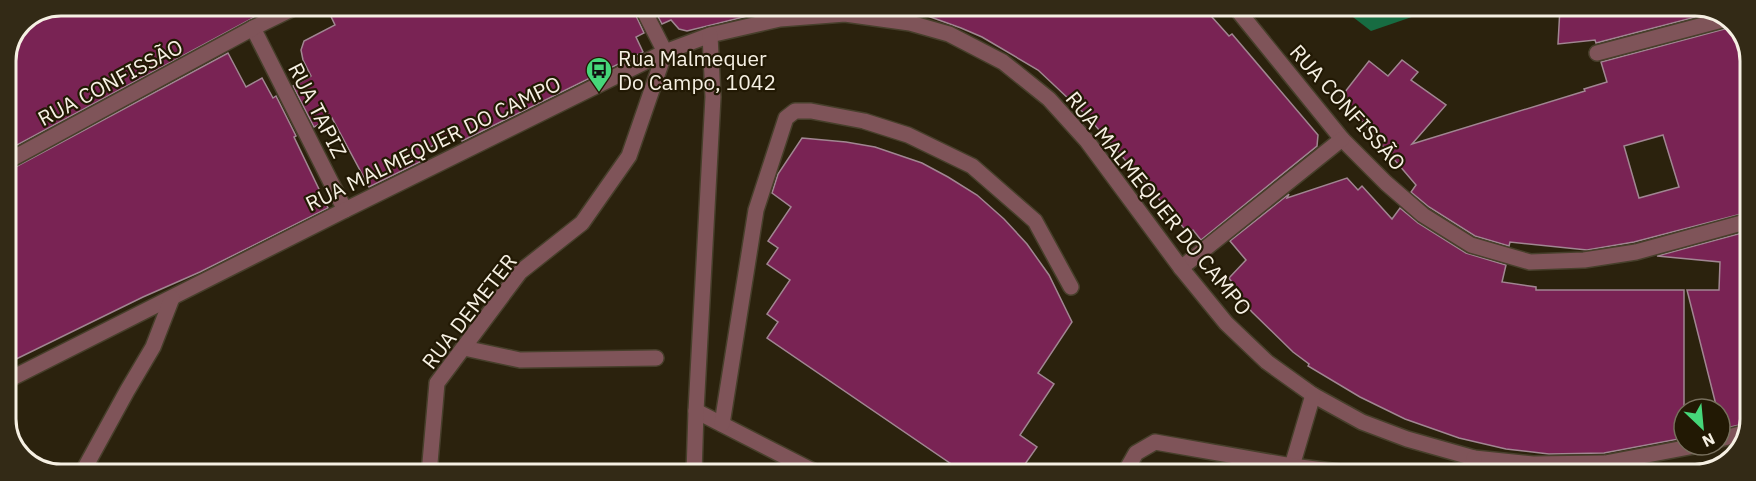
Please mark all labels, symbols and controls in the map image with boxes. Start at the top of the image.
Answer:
street label: RUA CONFISSÃO [33,32,187,132]
street label: RUA CONFISSÃO [1284,38,1412,176]
place label: Rua Malmequer Do Campo, 1042 [618,44,776,96]
bus stop icon: Rua Malmequer Do Campo, 1042 [584,55,614,93]
street label: RUA TAPIZ [282,58,354,162]
street label: RUA MALMEQUER DO CAMPO [301,69,565,217]
street label: RUA MALMEQUER DO CAMPO [1060,85,1258,321]
street label: RUA DEMETER [415,248,523,374]
north arrow [1672,397,1732,457]
text: N [1699,429,1718,452]

